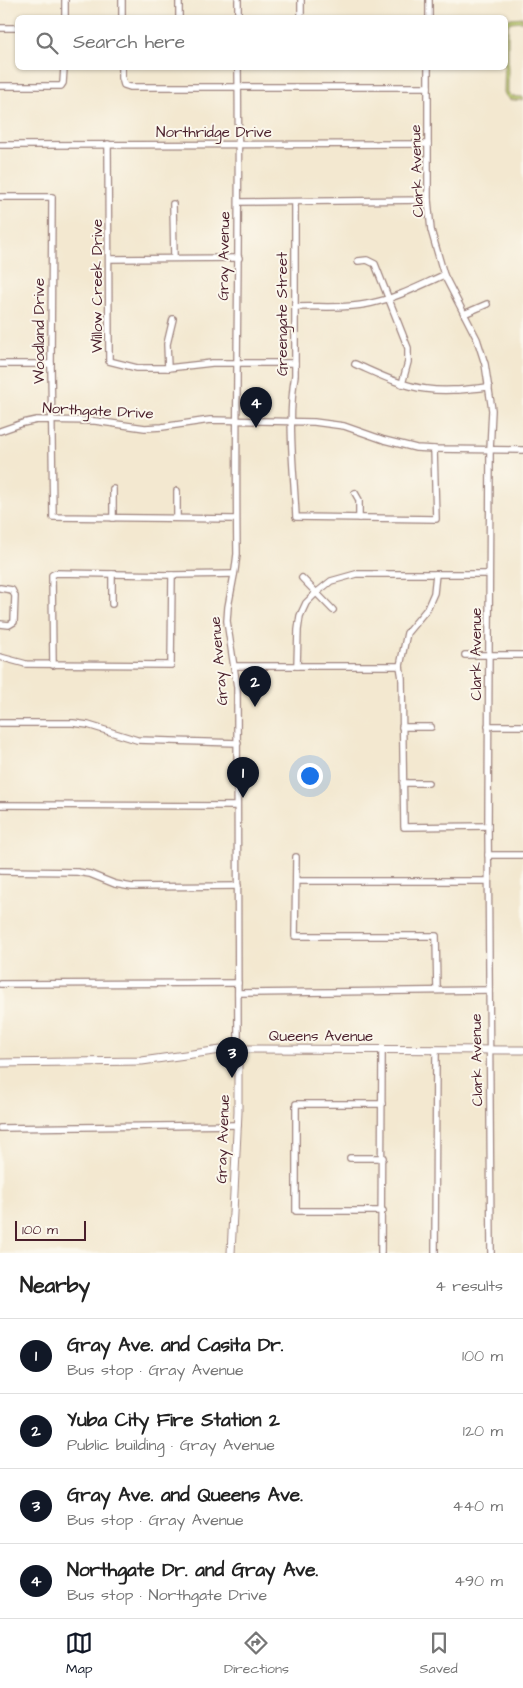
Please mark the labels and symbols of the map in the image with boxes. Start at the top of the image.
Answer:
street label: Northridge Drive [156,122,272,144]
street label: Clark Avenue [405,124,429,218]
street label: Gray Avenue [213,211,236,301]
street label: Willow Creek Drive [87,219,108,353]
street label: Greengate Street [272,252,294,376]
street label: Woodland Drive [29,278,50,384]
pin: 4 [240,387,272,428]
street label: Northgate Drive [42,398,154,425]
street label: Clark Avenue [466,608,487,700]
street label: Gray Avenue [205,616,234,706]
pin: 2 [239,666,271,707]
pin: 1 [227,757,259,798]
your location [297,763,323,789]
street label: Clark Avenue [466,1013,488,1107]
street label: Queens Avenue [269,1026,373,1047]
pin: 3 [216,1037,248,1078]
street label: Gray Avenue [211,1094,236,1184]
scale bar [15,1218,86,1241]

